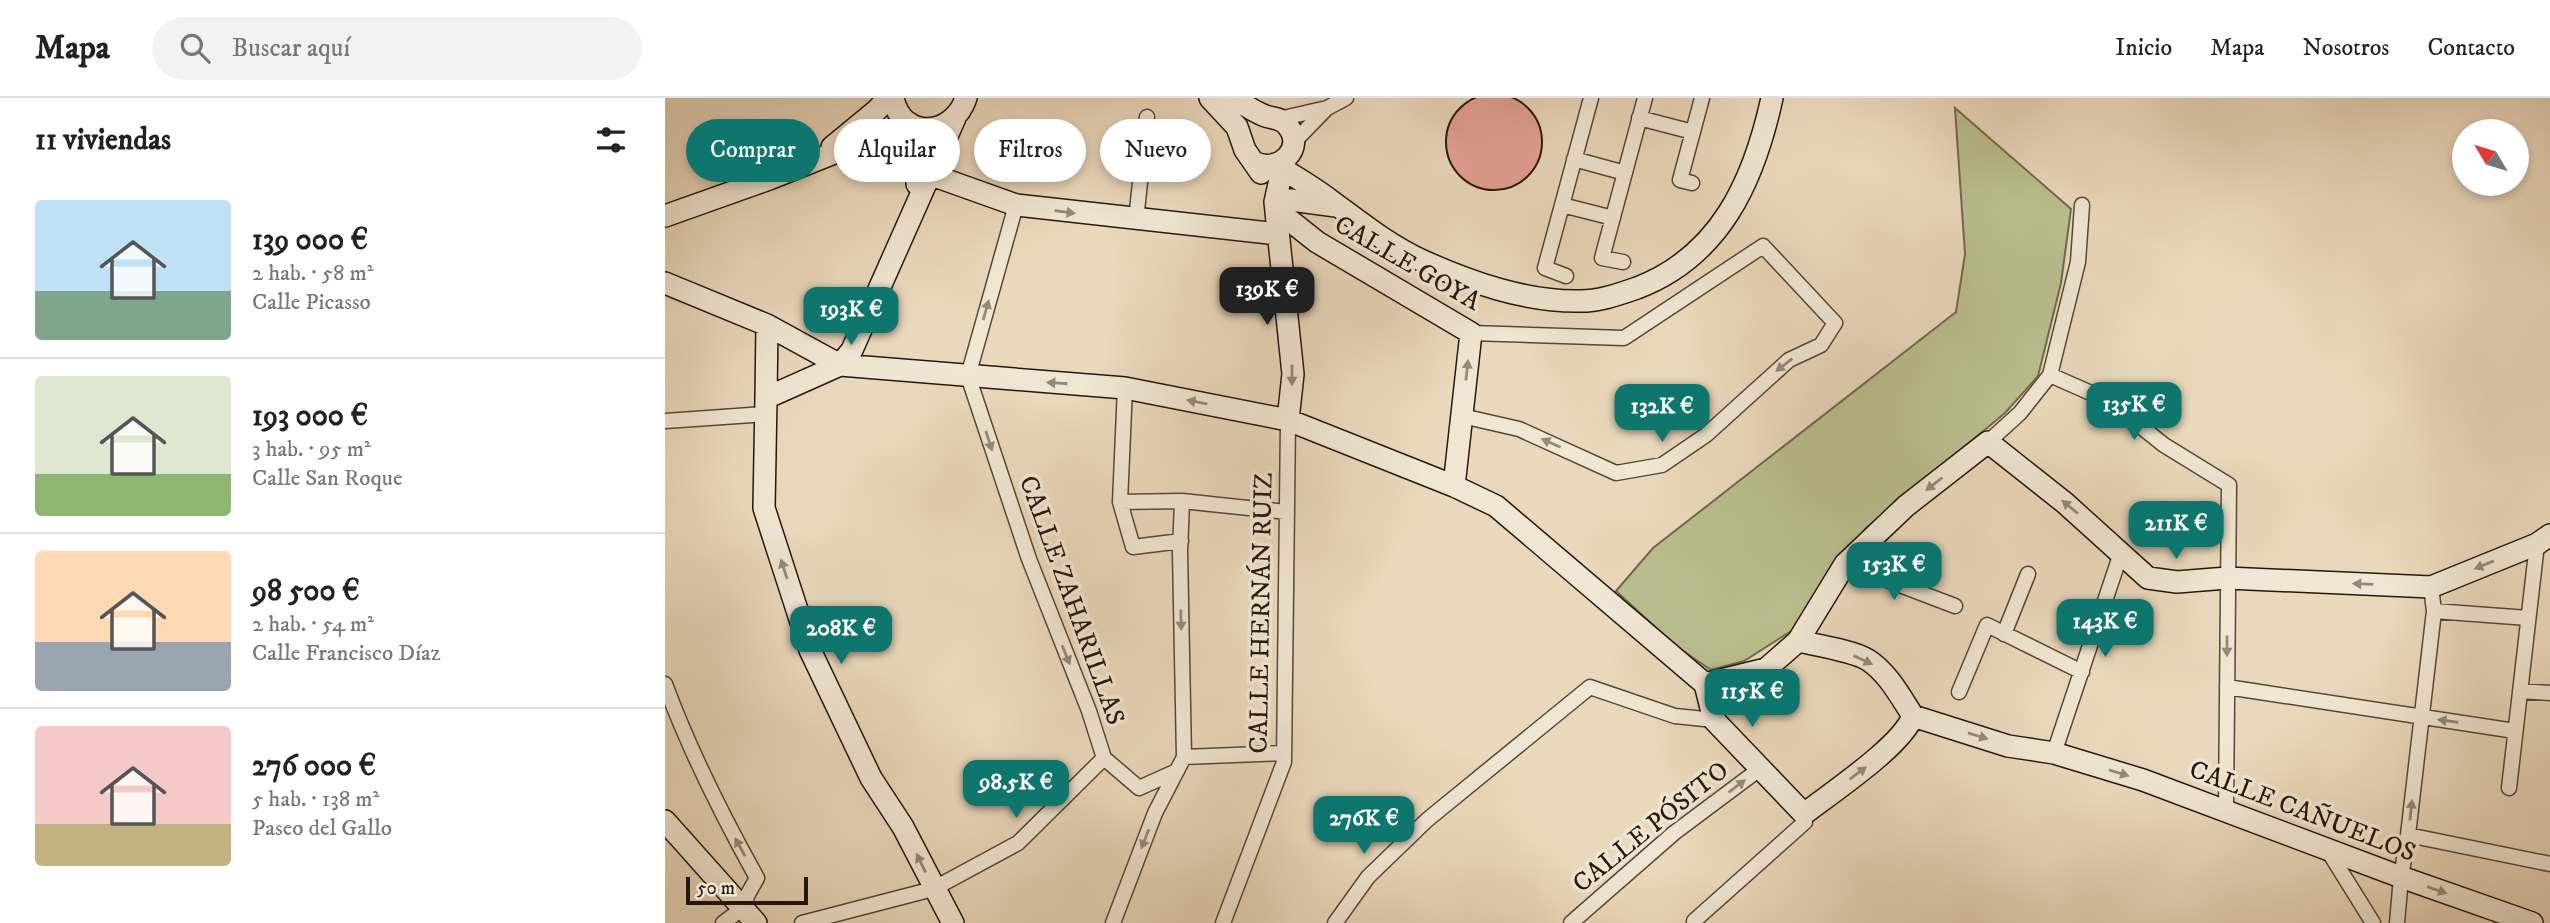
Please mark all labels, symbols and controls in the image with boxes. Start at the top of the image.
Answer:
search box [152,17,642,80]
text: Mapa [35,28,110,69]
icon: search [176,29,214,67]
text: Buscar aquí [232,32,350,65]
text: Inicio [2115,33,2172,63]
text: Mapa [2210,33,2265,63]
text: Nosotros [2303,33,2389,63]
text: Contacto [2427,33,2515,63]
chip: Comprar [686,119,820,182]
chip: Alquilar [834,119,960,182]
chip: Filtros [974,119,1086,182]
chip: Nuevo [1100,119,1211,182]
north arrow [2452,119,2529,196]
map controls [2452,119,2529,196]
icon: filters [592,121,630,159]
text: 11 viviendas [35,122,171,159]
one-way arrow [1054,206,1076,217]
street label: CALLE GOYA [1328,208,1487,319]
text: 139 000 € [252,222,368,259]
icon: home [91,228,175,312]
text: 2 hab. · 58 m² [252,259,374,288]
pin: 139K € [1210,268,1324,327]
text: 139K € [1235,275,1299,304]
text: Calle Picasso [252,288,371,317]
pin: 193K € [794,288,908,347]
text: 193K € [819,295,883,324]
one-way arrow [982,299,992,320]
one-way arrow [1776,358,1794,373]
one-way arrow [1462,359,1473,381]
one-way arrow [1286,364,1298,386]
one-way arrow [1046,377,1068,388]
pin: 135K € [2077,382,2191,442]
pin: 132K € [1605,384,1719,444]
text: 135K € [2102,390,2166,419]
text: 132K € [1631,392,1693,421]
one-way arrow [1186,397,1208,408]
text: 193 000 € [252,398,368,435]
icon: home [91,404,175,488]
one-way arrow [985,430,995,451]
text: 3 hab. · 95 m² [252,435,371,464]
one-way arrow [1540,437,1561,448]
text: Calle San Roque [252,464,402,493]
street label: CALLE ZAHARILLAS [1011,471,1132,730]
street label: CALLE HERNÁN RUIZ [1242,472,1280,754]
one-way arrow [1925,476,1943,490]
one-way arrow [2062,500,2079,515]
pin: 211K € [2119,502,2233,561]
text: 211K € [2145,509,2207,538]
pin: 153K € [1837,542,1951,602]
text: 153K € [1863,550,1925,579]
one-way arrow [778,558,789,579]
one-way arrow [2473,560,2494,571]
text: 98 500 € [252,573,360,610]
one-way arrow [2352,578,2374,589]
icon: home [91,579,175,663]
pin: 143K € [2048,600,2162,659]
pin: 208K € [784,606,898,666]
text: 143K € [2073,607,2137,636]
one-way arrow [1175,609,1187,631]
text: 2 hab. · 54 m² [252,610,374,639]
text: 208K € [806,614,876,643]
one-way arrow [2221,636,2233,658]
text: Calle Francisco Díaz [252,639,441,668]
one-way arrow [1060,645,1071,666]
one-way arrow [1853,654,1874,666]
pin: 115K € [1695,670,1809,729]
text: 115K € [1721,677,1783,706]
one-way arrow [2437,716,2459,727]
one-way arrow [1967,732,1988,742]
text: 276 000 € [252,748,376,785]
street label: CALLE CAÑUELOS [2185,752,2421,870]
street label: CALLE PÓSITO [1566,753,1736,900]
icon: home [91,754,175,838]
pin: 98.5K € [951,760,1081,820]
one-way arrow [1849,766,1867,780]
text: 98.5K € [979,768,1053,797]
one-way arrow [2109,768,2130,778]
one-way arrow [1728,779,1746,793]
text: 5 hab. · 138 m² [252,785,379,814]
pin: 276K € [1307,796,1421,856]
one-way arrow [2406,799,2417,821]
text: 276K € [1329,804,1399,833]
text: Paseo del Gallo [252,814,392,843]
one-way arrow [1140,828,1151,849]
one-way arrow [734,838,746,857]
one-way arrow [915,853,926,873]
scale bar [686,874,809,906]
text: 50 m [697,877,735,900]
one-way arrow [2426,885,2447,896]

